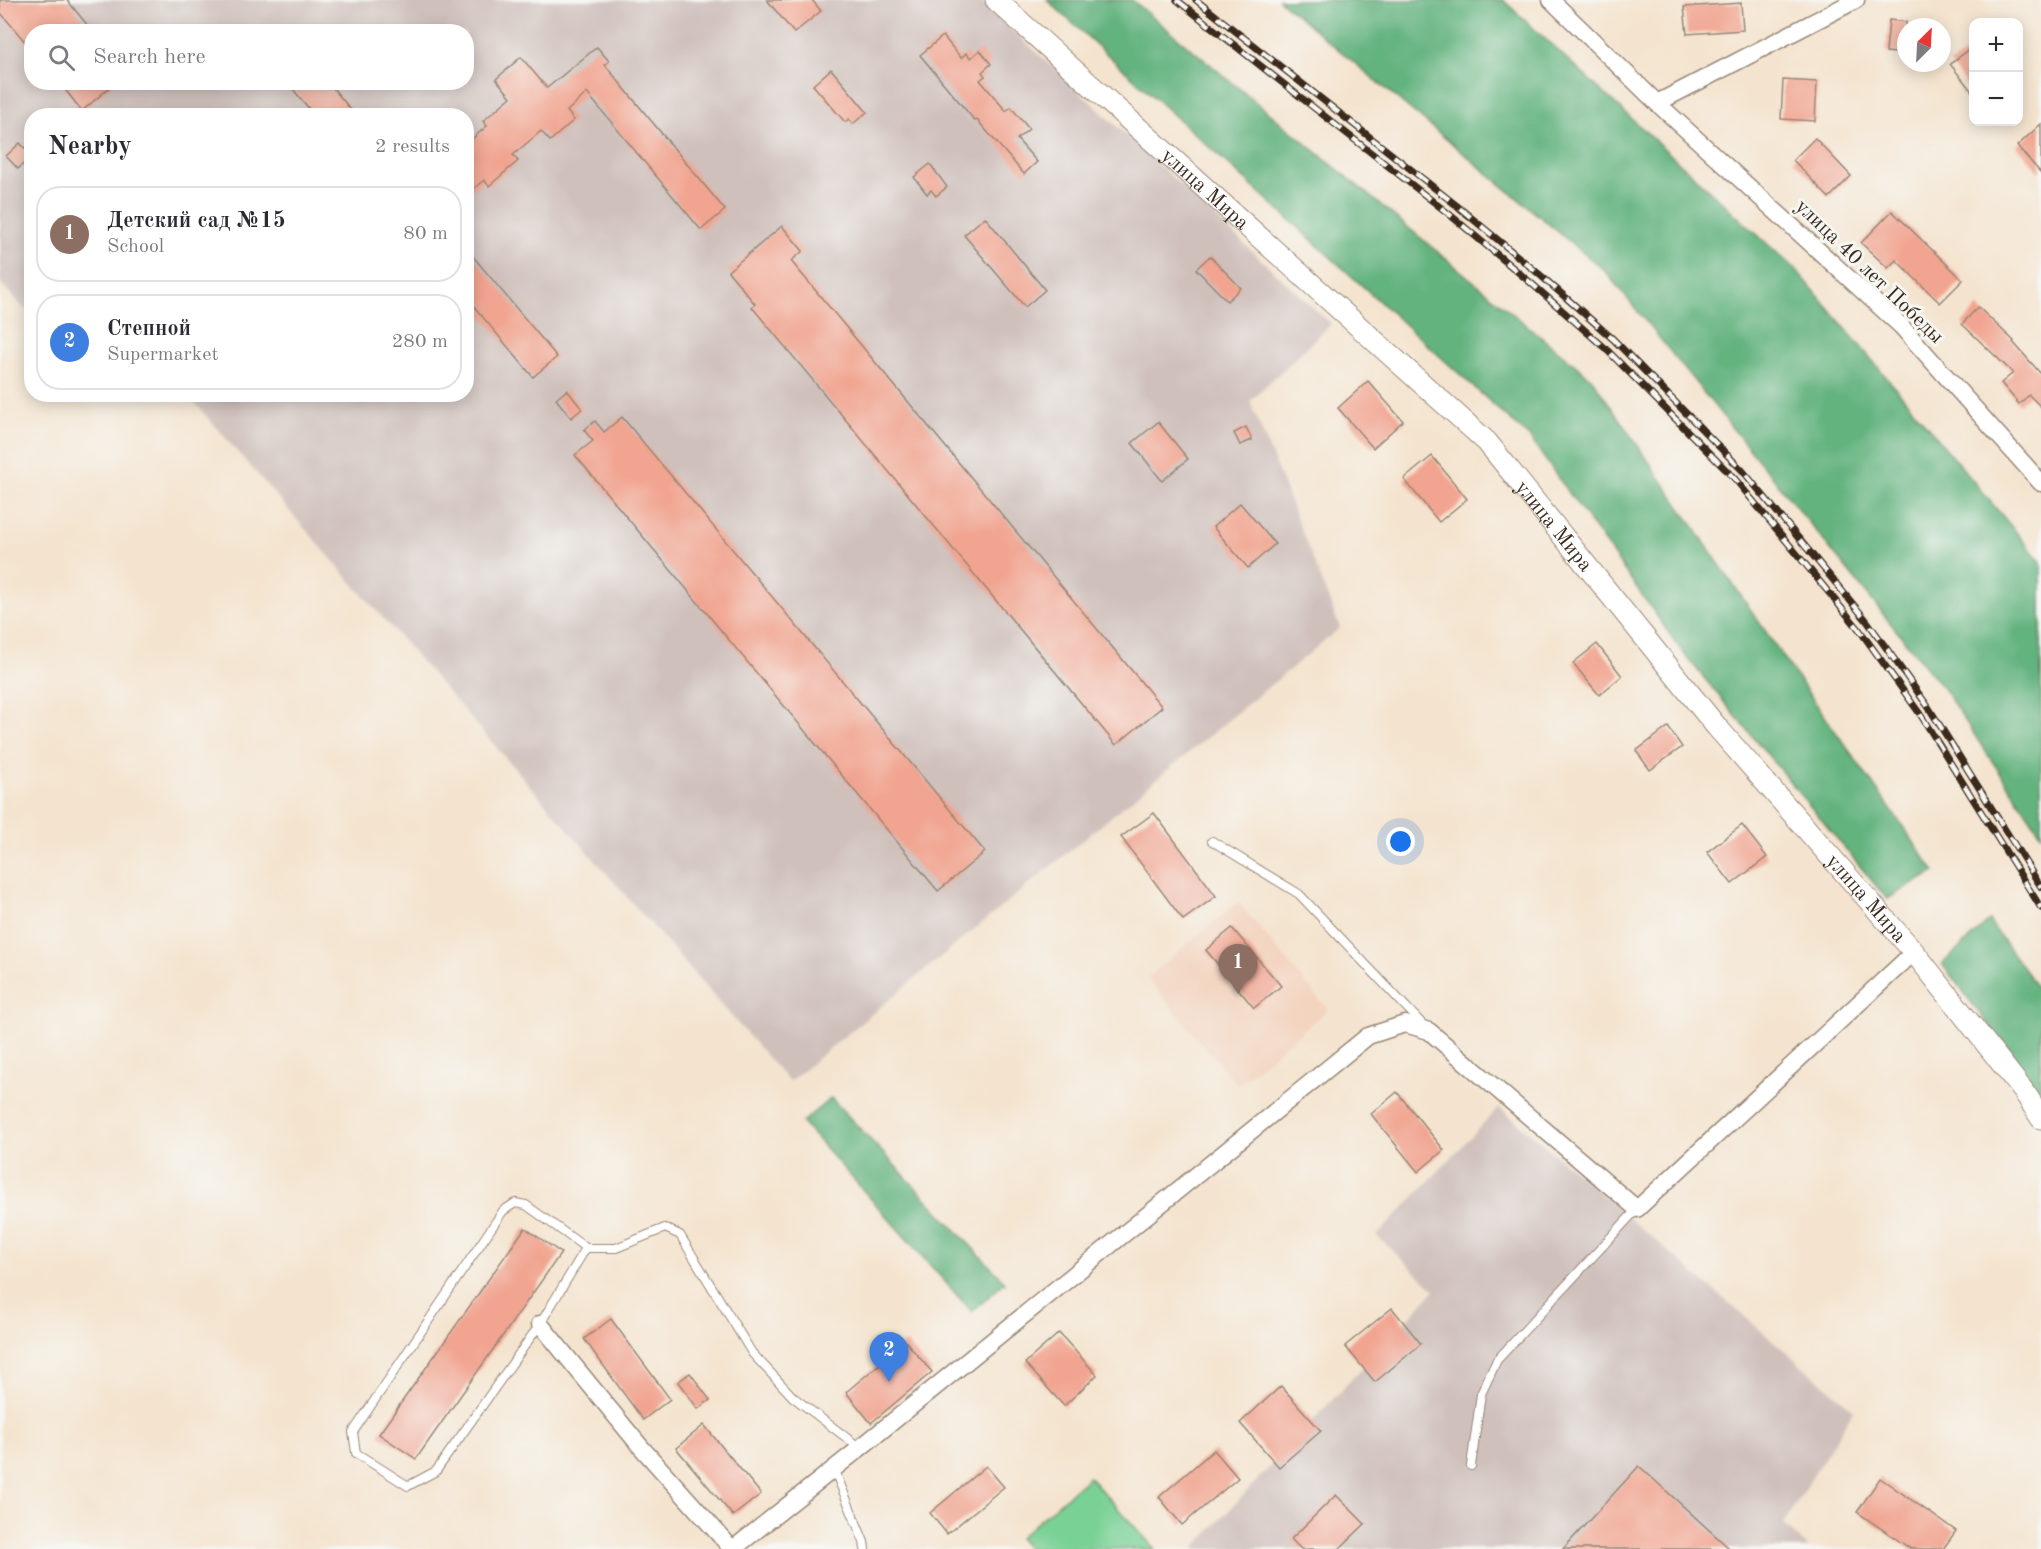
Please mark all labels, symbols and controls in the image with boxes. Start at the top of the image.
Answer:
north arrow [1897,18,1951,72]
map controls [1969,18,2023,126]
button: + [1969,18,2023,72]
search box [24,24,474,90]
icon: search [45,41,78,74]
text: Search here [93,46,206,68]
button: − [1969,72,2023,126]
text: Nearby [48,134,132,160]
text: 2 results [375,137,450,157]
street label: улица Мира [1157,145,1252,234]
street label: улица 40 лет Победы [1791,196,1947,348]
text: Детский сад №15 [107,210,286,232]
text: 1 [64,224,75,244]
text: 80 m [403,224,448,244]
text: School [107,237,164,257]
text: Степной [107,318,191,340]
text: 2 [64,332,75,352]
text: 280 m [392,332,448,352]
text: Supermarket [107,345,218,365]
street label: улица Мира [1511,477,1596,576]
your location [1386,827,1415,856]
street label: улица Мира [1821,851,1910,947]
pin: 1 [1218,944,1258,994]
pin: 2 [870,1332,908,1382]

